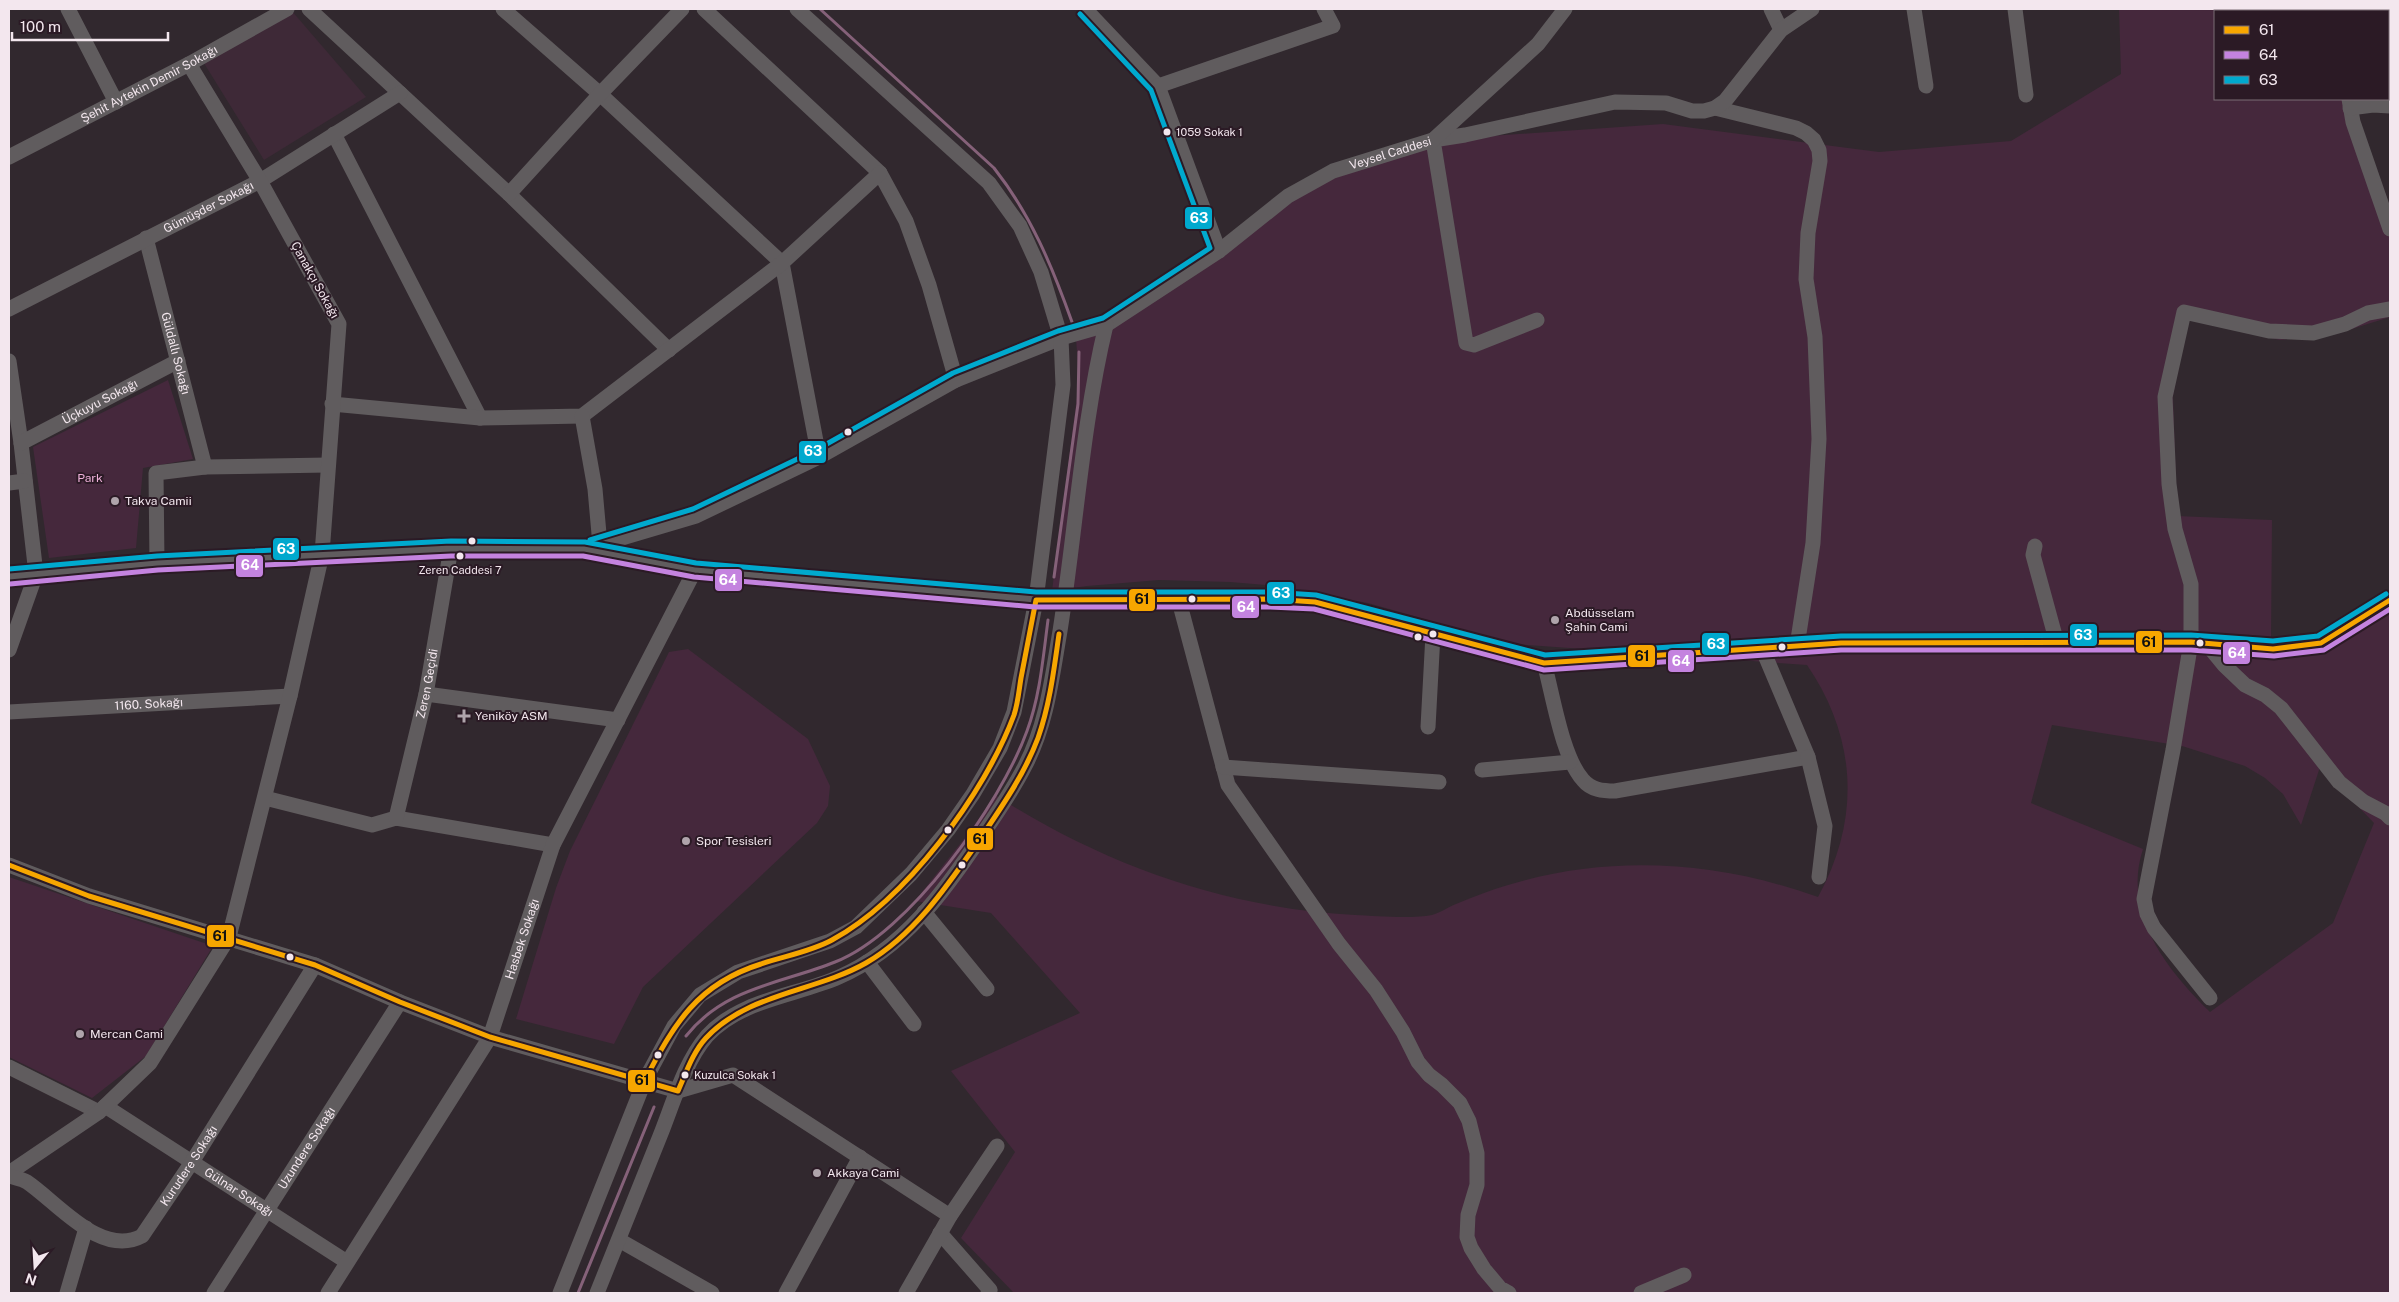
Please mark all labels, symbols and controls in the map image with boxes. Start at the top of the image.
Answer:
scale bar [12,10,169,42]
legend [2214,10,2389,100]
text: 100 m [20,18,61,35]
text: 61 [2259,21,2274,38]
street label: Şehit Aytekin Demir Sokağı [79,42,220,126]
text: 64 [2259,46,2278,63]
text: 63 [2259,71,2278,88]
place label: 1059 Sokak 1 [1176,126,1243,138]
marker: 1059 Sokak 1 [1162,127,1172,137]
street label: Veysel Caddesi [1348,134,1433,172]
street label: Gümüşder Sokağı [161,178,256,236]
line badge: 63 [1184,206,1213,230]
text: 63 [1190,210,1208,226]
street label: Çanakçı Sokağı [288,239,342,321]
street label: Güldallı Sokağı [158,311,193,396]
street label: Üçkuyu Sokağı [60,376,140,427]
unlabelled marker [843,427,853,437]
line badge: 63 [798,440,827,464]
text: 63 [804,443,822,459]
park label: Park [77,471,103,485]
place label: Takva Camii [125,494,192,508]
marker: Takva Camii [109,495,121,507]
unlabelled marker [467,536,477,546]
line badge: 63 [272,537,300,561]
text: 63 [277,541,295,557]
marker: Zeren Caddesi 7 [455,551,465,561]
line badge: 64 [235,554,264,578]
text: 64 [241,557,259,573]
place label: Zeren Caddesi 7 [418,564,502,576]
line badge: 64 [714,568,743,592]
text: 64 [719,572,737,588]
line badge: 63 [1266,581,1295,605]
text: 63 [1272,585,1290,601]
line badge: 61 [1128,588,1156,612]
text: 61 [1134,591,1150,607]
unlabelled marker [1187,594,1197,604]
line badge: 64 [1231,595,1260,619]
text: 64 [1237,599,1255,615]
place label: Abdüsselam Şahin Cami [1565,606,1634,634]
marker: Abdüsselam Şahin Cami [1549,614,1561,626]
line badge: 63 [2069,623,2098,647]
text: 63 [2074,627,2092,643]
unlabelled marker [1428,629,1438,639]
line badge: 61 [2135,630,2163,654]
unlabelled marker [1413,632,1423,642]
line badge: 63 [1701,632,1730,656]
text: 61 [2141,634,2157,650]
text: 63 [1707,636,1725,652]
unlabelled marker [2195,638,2205,648]
line badge: 64 [2222,641,2251,665]
unlabelled marker [1777,642,1787,652]
line badge: 61 [1627,644,1656,668]
text: 64 [2228,645,2246,661]
street label: Zeren Geçidi [413,648,441,720]
text: 61 [1634,648,1650,664]
line badge: 64 [1667,649,1695,673]
text: 64 [1672,653,1690,669]
street label: 1160. Sokağı [114,695,183,713]
marker: Yeniköy ASM [457,709,471,723]
place label: Yeniköy ASM [475,709,548,723]
unlabelled marker [943,825,953,835]
line badge: 61 [966,827,994,851]
text: 61 [972,831,988,847]
place label: Spor Tesisleri [696,834,772,848]
marker: Spor Tesisleri [680,835,692,847]
unlabelled marker [957,860,967,870]
street label: Hasbek Sokağı [502,897,542,981]
line badge: 61 [206,924,235,948]
text: 61 [212,928,228,944]
unlabelled marker [285,952,295,962]
place label: Mercan Cami [90,1027,163,1041]
marker: Mercan Cami [74,1028,86,1040]
unlabelled marker [653,1050,663,1060]
line badge: 61 [627,1069,656,1093]
place label: Kuzulca Sokak 1 [694,1069,776,1081]
marker: Kuzulca Sokak 1 [680,1070,690,1080]
text: 61 [634,1072,650,1088]
street label: Uzundere Sokağı [275,1104,338,1192]
street label: Kurudere Sokağı [157,1123,220,1209]
street label: Gülnar Sokağı [202,1165,276,1219]
place label: Akkaya Cami [827,1166,899,1180]
marker: Akkaya Cami [811,1167,823,1179]
north arrow [10,1242,60,1292]
text: N [23,1270,39,1289]

